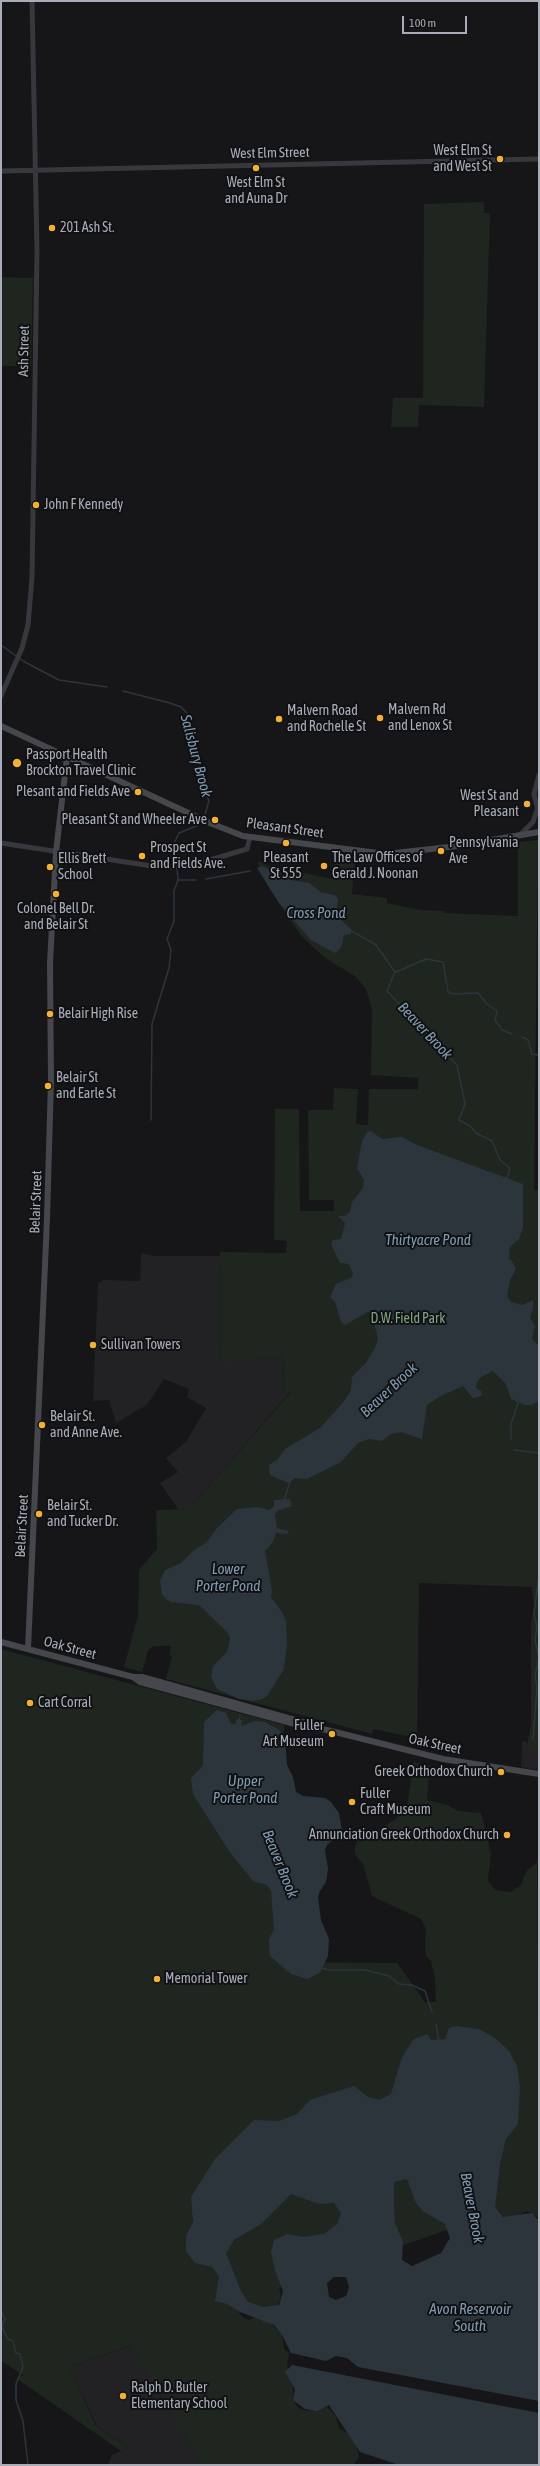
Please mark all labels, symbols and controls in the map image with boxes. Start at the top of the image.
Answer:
scale bar [404,8,469,34]
text: 100 m [409,16,436,30]
place label: West Elm St and West St [433,143,492,176]
street label: West Elm Street [230,144,310,162]
marker: West Elm St and West St [495,154,505,164]
marker: West Elm St and Auna Dr [251,163,261,173]
place label: West Elm St and Auna Dr [225,175,287,208]
place label: 201 Ash St. [60,220,115,236]
marker: 201 Ash St. [47,223,57,233]
street label: Ash Street [15,325,33,377]
place label: John F Kennedy [44,497,123,513]
marker: John F Kennedy [31,500,41,510]
place label: Malvern Rd and Lenox St [388,702,452,734]
place label: Malvern Road and Rochelle St [287,703,366,736]
water label: Salisbury Brook [176,713,216,799]
marker: Malvern Rd and Lenox St [375,713,385,723]
marker: Malvern Road and Rochelle St [274,714,284,724]
place label: Passport Health Brockton Travel Clinic [26,747,136,780]
marker: Passport Health Brockton Travel Clinic [11,757,23,769]
place label: Plesant and Fields Ave [16,784,130,800]
marker: Plesant and Fields Ave [133,787,143,797]
place label: West St and Pleasant [460,788,519,820]
marker: West St and Pleasant [522,799,532,809]
place label: Pleasant St and Wheeler Ave [61,812,207,828]
street label: Pleasant Street [245,814,325,842]
marker: Pleasant St and Wheeler Ave [210,815,220,825]
place label: Pennsylvania Ave [449,835,519,868]
marker: Pleasant St 555 [281,838,291,848]
place label: Prospect St and Fields Ave. [150,840,225,872]
marker: Pennsylvania Ave [436,846,446,856]
place label: Pleasant St 555 [263,850,309,882]
place label: The Law Offices of Gerald J. Noonan [332,850,423,882]
place label: Ellis Brett School [58,851,107,884]
marker: Prospect St and Fields Ave. [137,851,147,861]
marker: The Law Offices of Gerald J. Noonan [319,861,329,871]
marker: Ellis Brett School [45,862,55,872]
marker: Colonel Bell Dr. and Belair St [51,889,61,899]
place label: Colonel Bell Dr. and Belair St [17,901,95,934]
water label: Cross Pond [286,904,346,922]
water label: Beaver Brook [394,999,456,1063]
place label: Belair High Rise [58,1006,138,1022]
marker: Belair High Rise [45,1009,55,1019]
place label: Belair St and Earle St [56,1070,116,1102]
marker: Belair St and Earle St [43,1081,53,1091]
street label: Belair Street [27,1170,45,1234]
water label: Thirtyacre Pond [385,1231,471,1249]
park label: D.W. Field Park [371,1311,445,1327]
place label: Sullivan Towers [101,1337,181,1353]
marker: Sullivan Towers [88,1340,98,1350]
water label: Beaver Brook [357,1359,421,1421]
place label: Belair St. and Anne Ave. [50,1409,122,1442]
marker: Belair St. and Anne Ave. [37,1420,47,1430]
street label: Belair Street [12,1494,32,1558]
place label: Belair St. and Tucker Dr. [47,1498,118,1530]
marker: Belair St. and Tucker Dr. [34,1509,44,1519]
water label: Lower Porter Pond [196,1560,260,1595]
street label: Oak Street [42,1633,98,1663]
place label: Cart Corral [38,1695,92,1711]
marker: Cart Corral [25,1698,35,1708]
place label: Fuller Art Museum [263,1718,324,1750]
marker: Fuller Art Museum [327,1729,337,1739]
street label: Oak Street [407,1730,463,1758]
place label: Greek Orthodox Church [375,1764,493,1780]
marker: Greek Orthodox Church [496,1767,506,1777]
water label: Upper Porter Pond [213,1772,277,1807]
place label: Fuller Craft Museum [360,1786,431,1818]
marker: Fuller Craft Museum [347,1797,357,1807]
water label: Beaver Brook [258,1827,302,1901]
place label: Annunciation Greek Orthodox Church [309,1827,499,1843]
marker: Annunciation Greek Orthodox Church [502,1830,512,1840]
place label: Memorial Tower [165,1971,247,1987]
marker: Memorial Tower [152,1974,162,1984]
water label: Beaver Brook [456,2171,488,2245]
water label: Avon Reservoir South [429,2300,511,2335]
place label: Ralph D. Butler Elementary School [131,2380,227,2412]
marker: Ralph D. Butler Elementary School [118,2391,128,2401]

